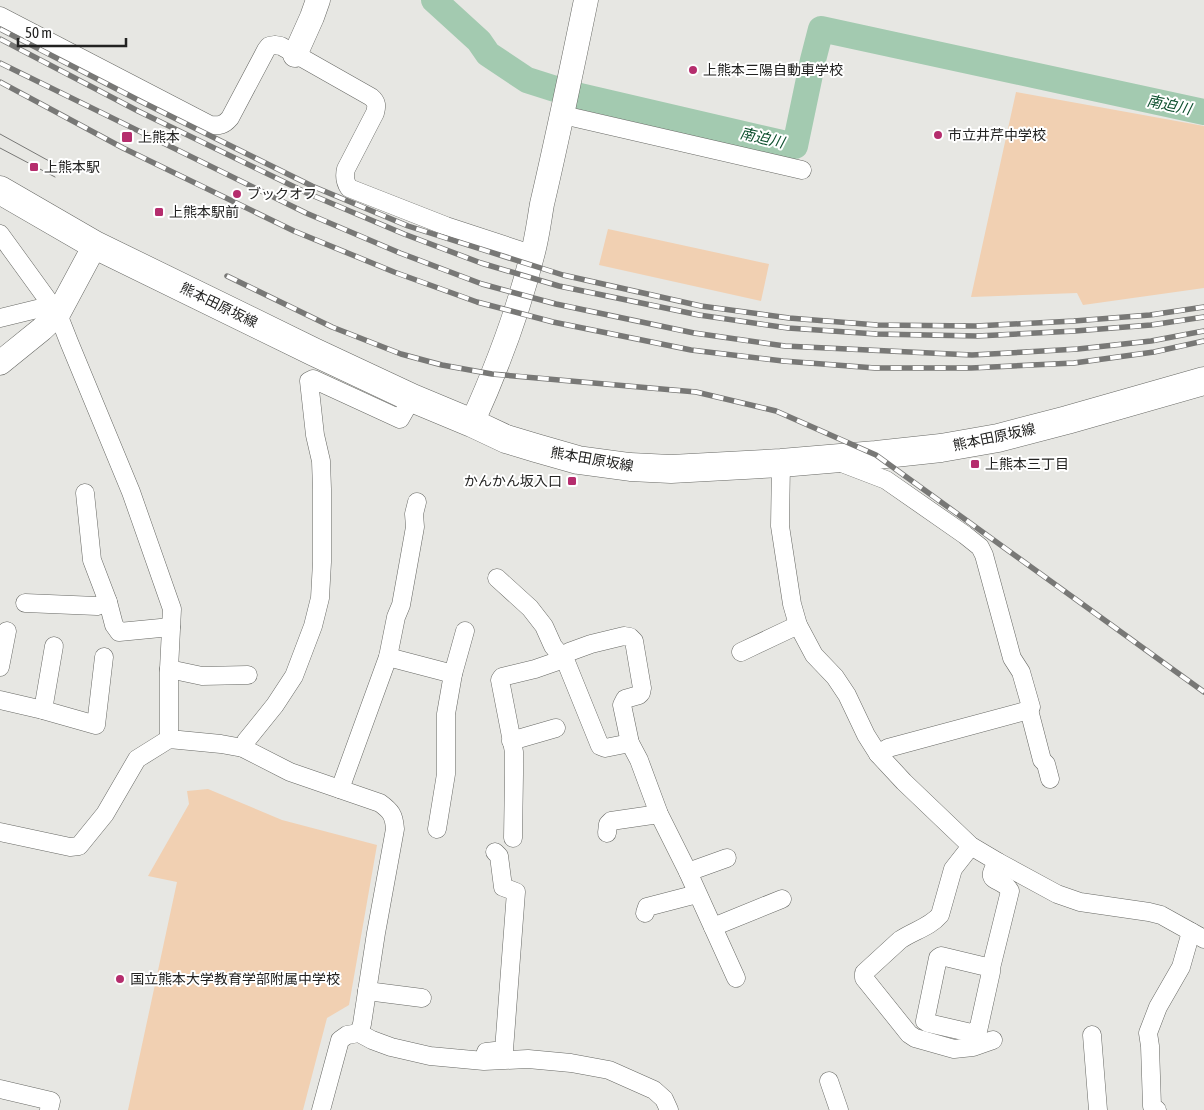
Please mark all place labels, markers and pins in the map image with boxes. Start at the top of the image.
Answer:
place label: 上熊本三陽自動車学校 [703,62,843,78]
marker: 上熊本三陽自動車学校 [687,64,699,76]
place label: 市立井芹中学校 [948,127,1046,143]
place label: 上熊本 [138,129,180,145]
marker: 市立井芹中学校 [932,129,944,141]
marker: 上熊本 [120,130,134,144]
place label: 上熊本駅 [44,159,100,175]
marker: 上熊本駅 [28,161,40,173]
place label: ブックオフ [247,186,317,202]
marker: ブックオフ [231,188,243,200]
place label: 上熊本駅前 [169,204,239,220]
marker: 上熊本駅前 [153,206,165,218]
place label: 上熊本三丁目 [985,456,1069,472]
marker: 上熊本三丁目 [969,458,981,470]
place label: かんかん坂入口 [464,473,562,489]
marker: かんかん坂入口 [566,475,578,487]
place label: 国立熊本大学教育学部附属中学校 [130,971,340,987]
marker: 国立熊本大学教育学部附属中学校 [114,973,126,985]

